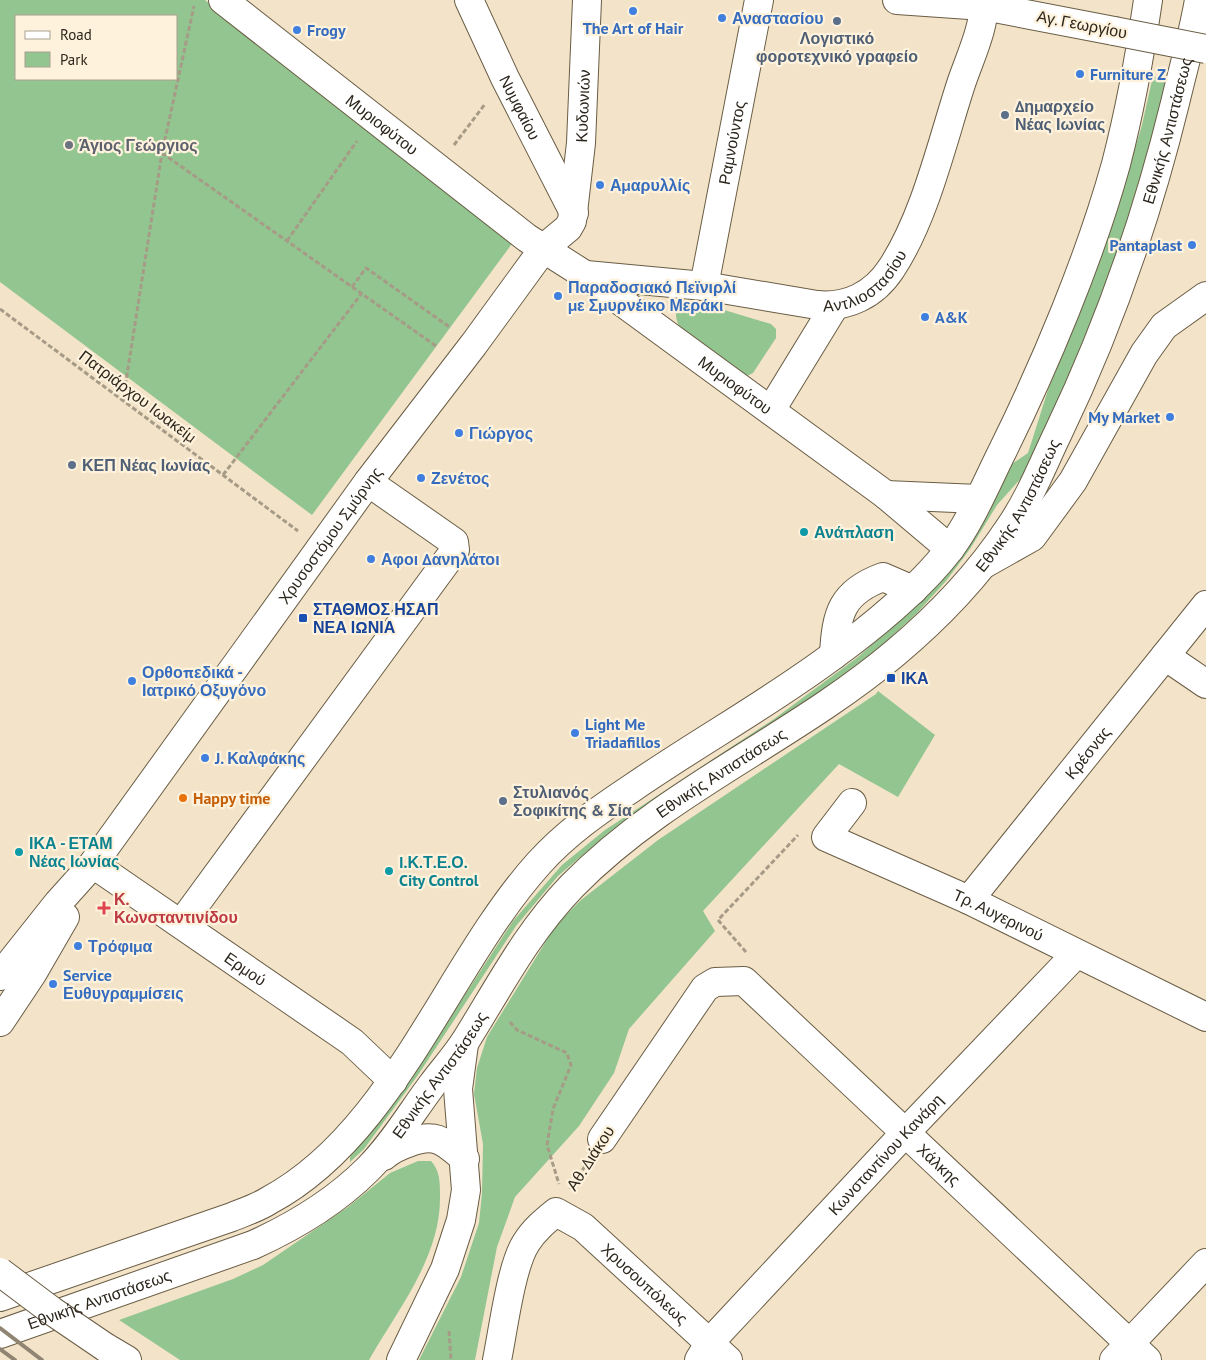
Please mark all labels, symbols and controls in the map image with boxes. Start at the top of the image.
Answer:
marker: The Art of Hair [627,5,639,17]
street label: Αγ. Γεωργίου [1035,5,1129,43]
place label: Αναστασίου [732,8,824,28]
marker: Αναστασίου [716,12,728,24]
legend [15,15,178,80]
marker: Λογιστικό φοροτεχνικό γραφείο [831,15,843,27]
place label: The Art of Hair [583,18,684,38]
place label: Frogy [307,20,346,40]
marker: Frogy [291,24,303,36]
text: Road [60,25,92,44]
place label: Λογιστικό φοροτεχνικό γραφείο [756,28,918,66]
text: Park [60,50,88,69]
street label: Εθνικής Αντιστάσεως [1138,55,1196,206]
place label: Furniture Z [1090,64,1166,84]
marker: Furniture Z [1074,68,1086,80]
street label: Κυδωνιών [571,69,594,143]
street label: Νυμφαίου [495,72,545,143]
street label: Μυριοφύτου [342,90,422,159]
place label: Δημαρχείο Νέας Ιωνίας [1015,96,1105,134]
street label: Ραμνούντος [714,99,749,186]
marker: Δημαρχείο Νέας Ιωνίας [999,109,1011,121]
place label: Άγιος Γεώργιος [79,135,198,155]
marker: Άγιος Γεώργιος [63,139,75,151]
place label: Αμαρυλλίς [610,175,690,195]
marker: Αμαρυλλίς [594,179,606,191]
place label: Pantaplast [1110,235,1182,255]
marker: Pantaplast [1186,239,1198,251]
street label: Αντλιοστασίου [823,246,910,316]
place label: Παραδοσιακό Πεϊνιρλί με Σμυρνέικο Μεράκι [568,277,736,315]
marker: Παραδοσιακό Πεϊνιρλί με Σμυρνέικο Μεράκι [552,290,564,302]
place label: A&K [935,307,968,327]
marker: A&K [919,311,931,323]
street label: Πατριάρχου Ιωακείμ [75,345,201,447]
street label: Μυριοφύτου [694,351,776,418]
place label: My Market [1088,407,1160,427]
marker: My Market [1164,411,1176,423]
place label: Γιώργος [469,423,533,443]
marker: Γιώργος [453,427,465,439]
street label: Εθνικής Αντιστάσεως [971,435,1064,576]
place label: ΚΕΠ Νέας Ιωνίας [82,455,210,475]
marker: ΚΕΠ Νέας Ιωνίας [66,459,78,471]
street label: Χρυσοστόμου Σμύρνης [274,462,386,608]
place label: Ζενέτος [431,468,489,488]
marker: Ζενέτος [415,472,427,484]
place label: Ανάπλαση [814,522,894,542]
marker: Ανάπλαση [798,526,810,538]
place label: Αφοι Δανηλάτοι [381,549,500,569]
marker: Αφοι Δανηλάτοι [365,553,377,565]
place label: ΣΤΑΘΜΟΣ ΗΣΑΠ ΝΕΑ ΙΩΝΙΑ [313,599,438,637]
marker: ΣΤΑΘΜΟΣ ΗΣΑΠ ΝΕΑ ΙΩΝΙΑ [297,612,309,624]
place label: Ορθοπεδικά - Ιατρικό Οξυγόνο [142,662,266,700]
place label: ΙΚΑ [901,668,929,688]
marker: ΙΚΑ [885,672,897,684]
marker: Ορθοπεδικά - Ιατρικό Οξυγόνο [126,675,138,687]
place label: Light Me Triadafillos [585,714,661,752]
street label: Κρέσνας [1060,722,1115,783]
street label: Εθνικής Αντιστάσεως [652,723,790,822]
marker: Light Me Triadafillos [569,727,581,739]
place label: J. Καλφάκης [214,748,305,768]
marker: J. Καλφάκης [199,752,211,764]
place label: Στυλιανός Σοφικίτης & Σία [513,782,632,820]
place label: Happy time [193,788,270,808]
marker: Happy time [177,792,189,804]
marker: Στυλιανός Σοφικίτης & Σία [497,795,509,807]
place label: ΙΚΑ - ΕΤΑΜ Νέας Ιωνίας [29,833,119,871]
marker: ΙΚΑ - ΕΤΑΜ Νέας Ιωνίας [13,846,25,858]
place label: I.Κ.Τ.Ε.Ο. City Control [399,852,479,890]
marker: I.Κ.Τ.Ε.Ο. City Control [383,865,395,877]
street label: Τρ. Αυγερινού [950,884,1047,945]
place label: Κ. Κωνσταντινίδου [114,889,238,927]
marker: Κ. Κωνσταντινίδου [98,902,110,914]
place label: Τρόφιμα [88,936,152,956]
marker: Τρόφιμα [72,940,84,952]
street label: Ερμού [221,947,270,990]
place label: Service Ευθυγραμμίσεις [63,965,184,1003]
marker: Service Ευθυγραμμίσεις [47,978,59,990]
street label: Εθνικής Αντιστάσεως [388,1007,491,1142]
street label: Κωνσταντίνου Κανάρη [824,1090,947,1219]
street label: Αθ. Διάκου [562,1122,618,1194]
street label: Χάλκης [913,1139,965,1190]
street label: Χρυσουπόλεως [597,1239,692,1329]
street label: Εθνικής Αντιστάσεως [25,1265,174,1334]

